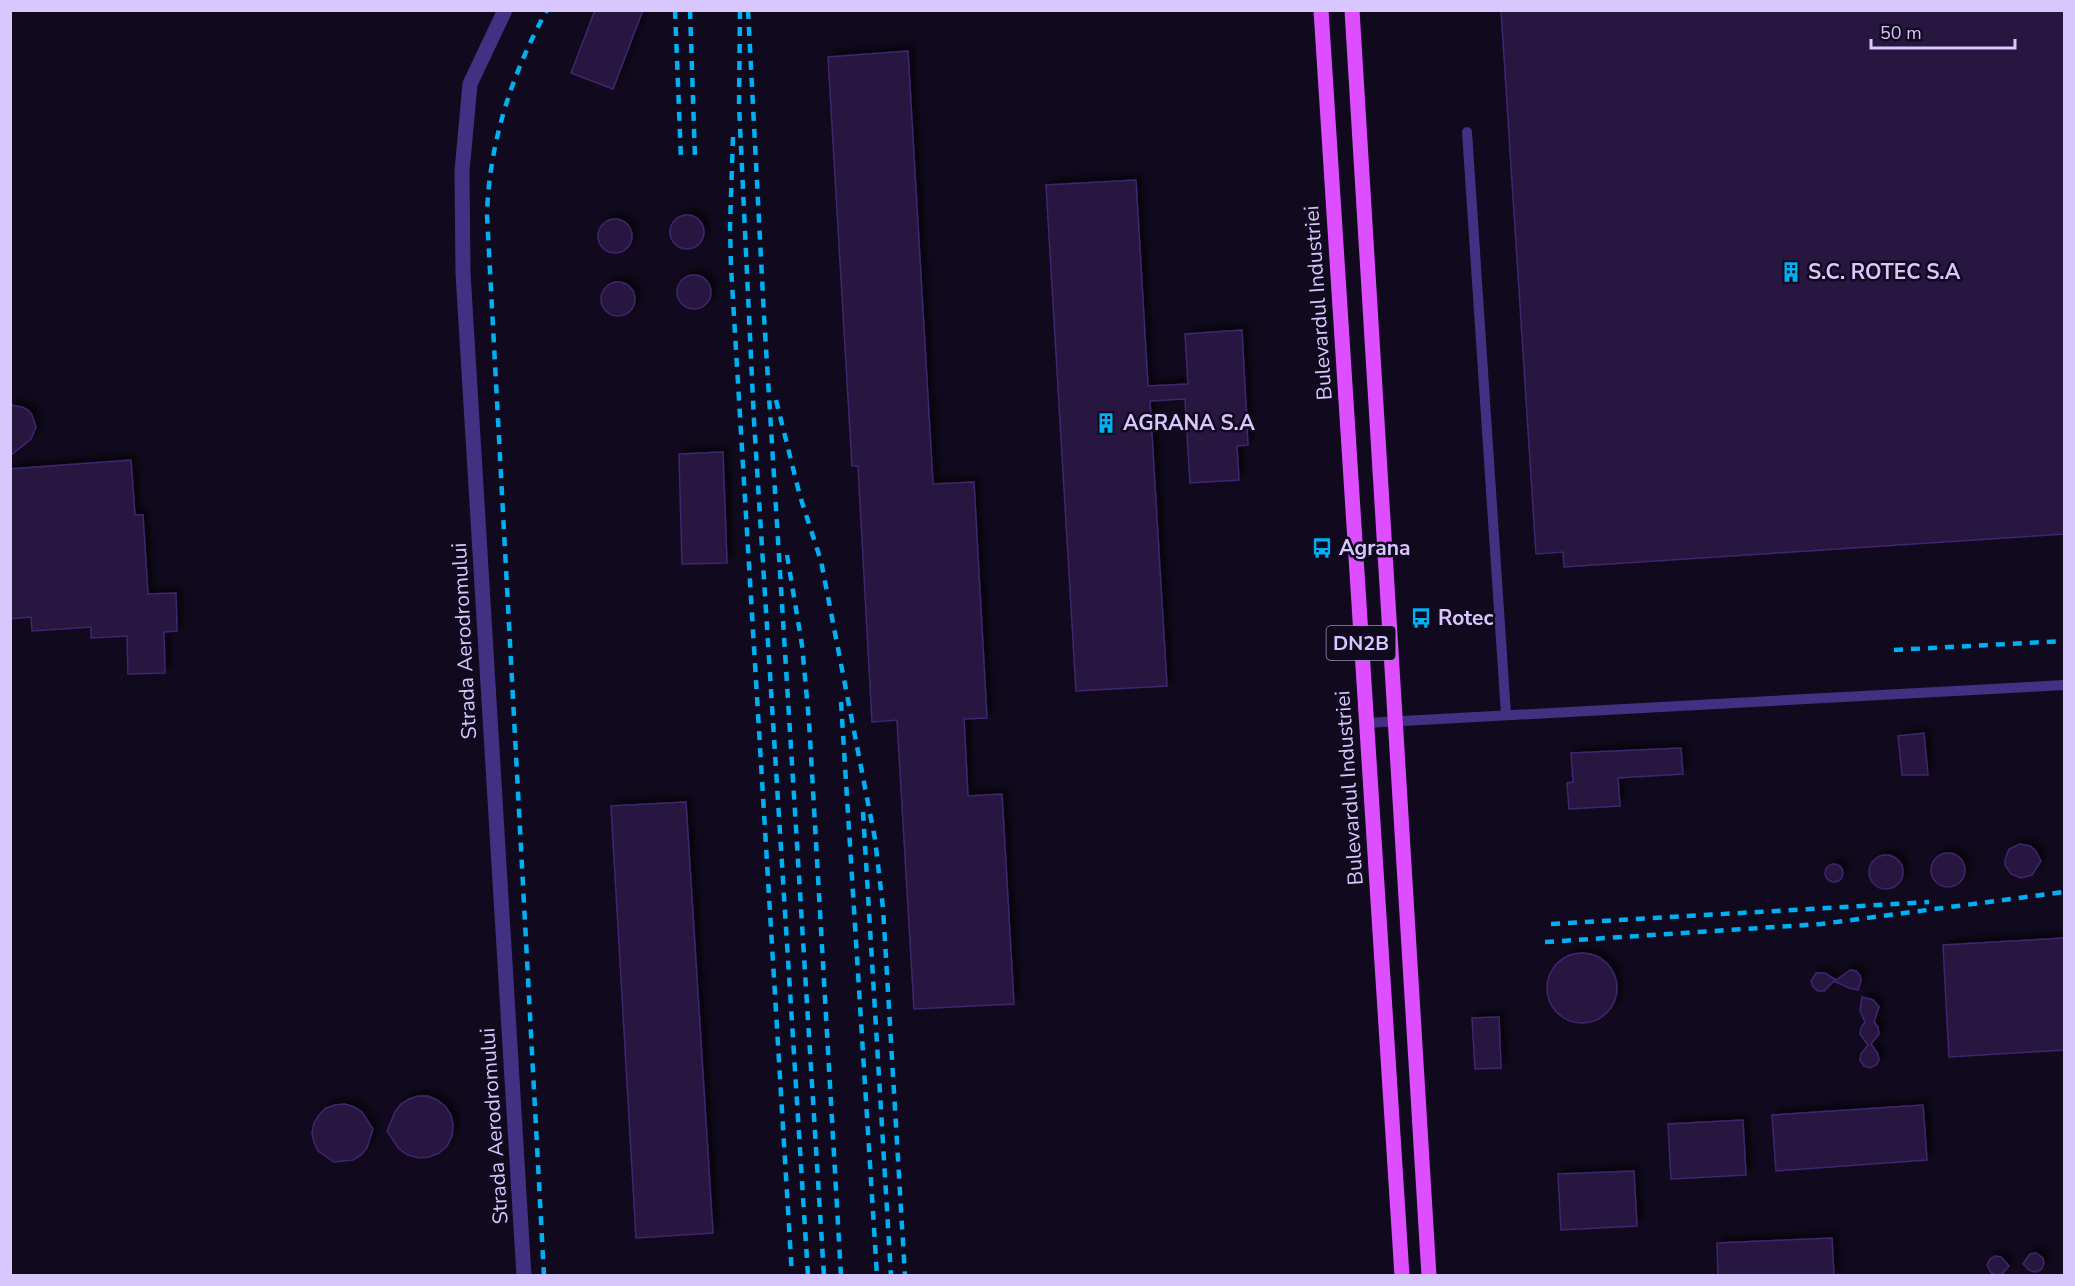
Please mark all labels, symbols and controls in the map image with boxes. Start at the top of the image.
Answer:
scale bar [1871,12,2015,50]
text: 50 m [1880,21,1922,45]
street label: Bulevardul Industriei [1297,205,1339,401]
place label: S.C. ROTEC S.A [1808,258,1961,286]
building icon: S.C. ROTEC S.A [1779,260,1803,284]
place label: AGRANA S.A [1123,409,1255,437]
building icon: AGRANA S.A [1094,411,1118,435]
place label: Agrana [1339,534,1411,562]
bus stop icon: Agrana [1310,536,1334,560]
street label: Strada Aerodromului [445,542,483,740]
place label: Rotec [1438,604,1493,632]
bus stop icon: Rotec [1409,606,1433,630]
road number: DN2B [1326,626,1396,660]
street label: Bulevardul Industriei [1328,690,1370,886]
street label: Strada Aerodromului [473,1027,515,1225]

